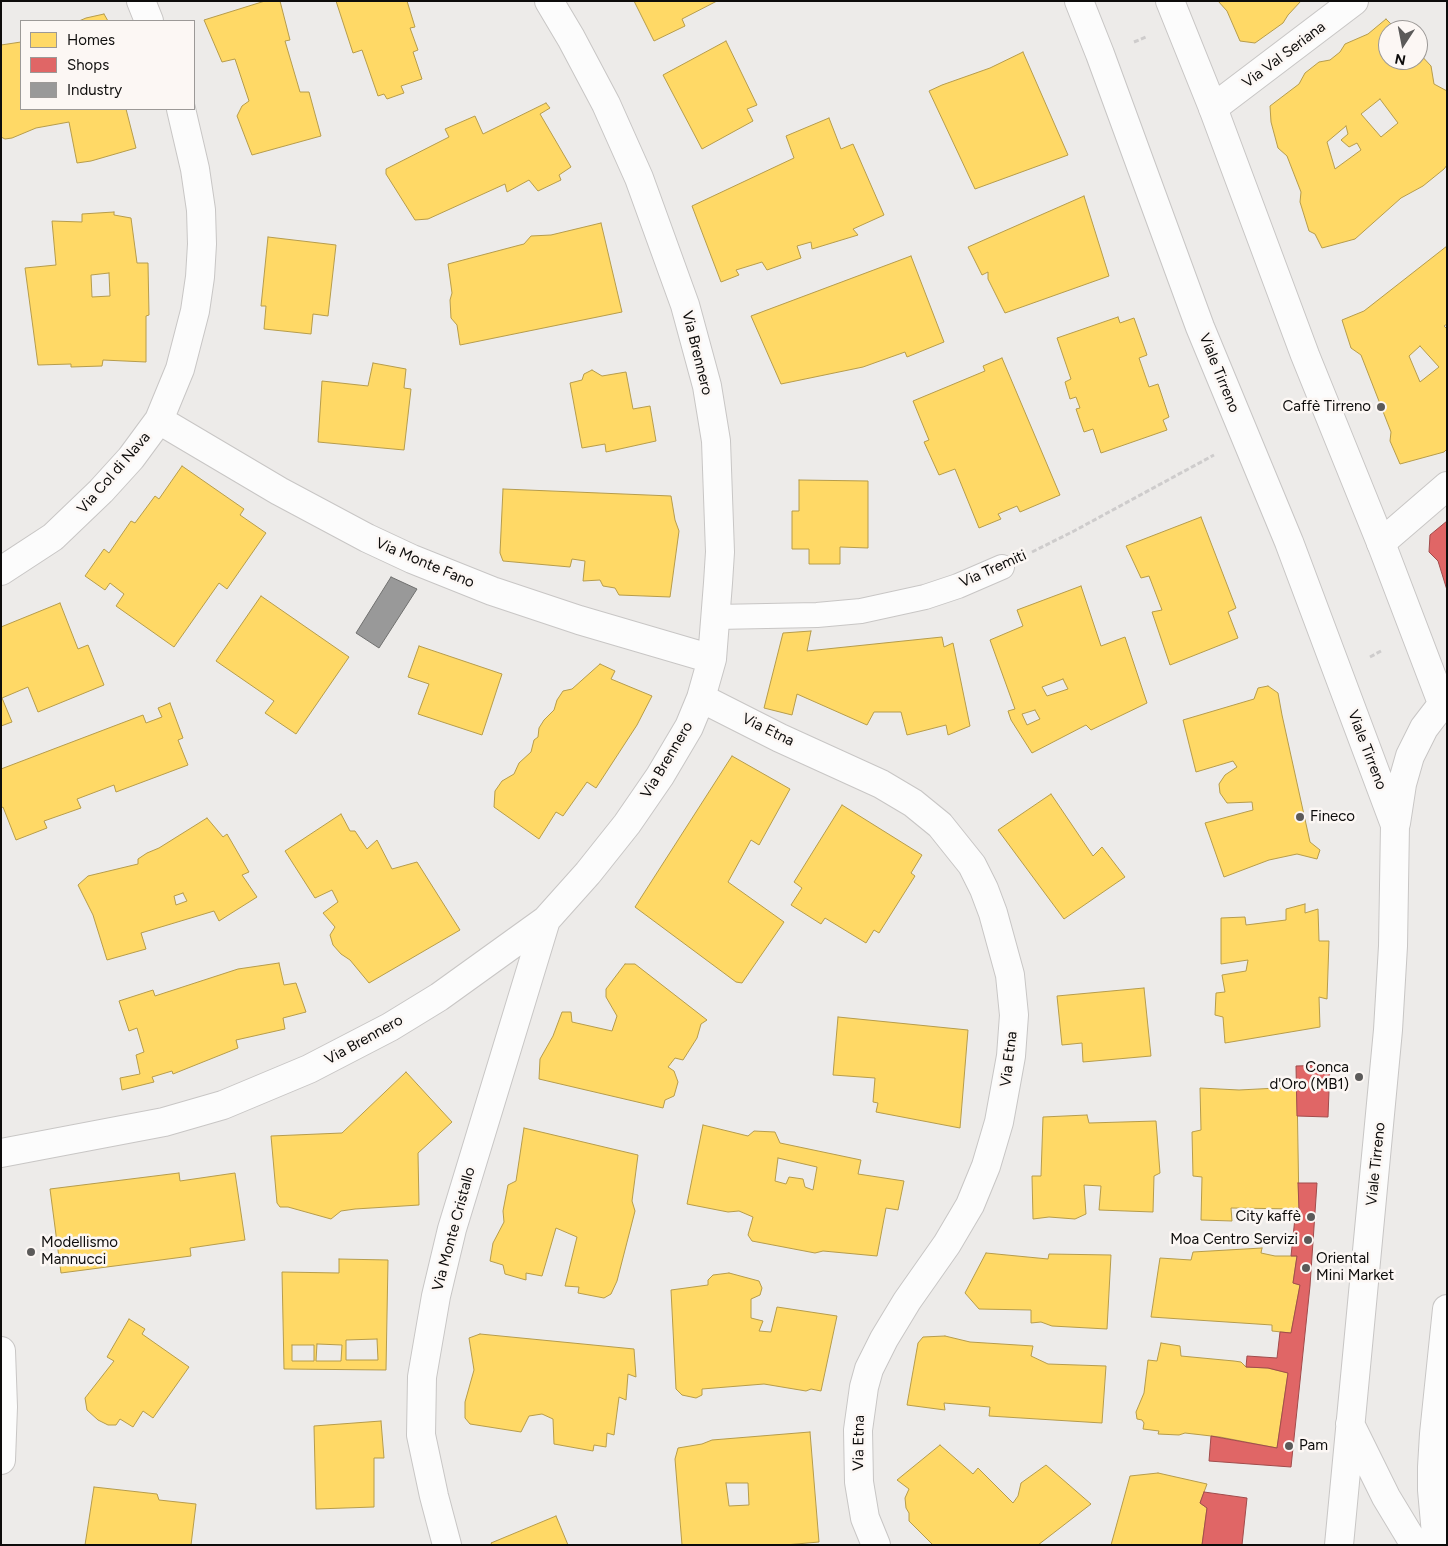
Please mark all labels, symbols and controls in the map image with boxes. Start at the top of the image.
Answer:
street label: Via Val Seriana [1239,18,1329,92]
legend [20,20,195,110]
north arrow [1378,20,1428,70]
text: Homes [67,31,115,49]
text: N [1393,50,1407,69]
text: Shops [67,56,109,74]
text: Industry [67,81,122,99]
street label: Via Brennero [678,309,716,397]
street label: Viale Tirreno [1195,331,1243,415]
place label: Caffè Tirreno [1282,398,1371,416]
marker: Caffè Tirreno [1375,401,1387,413]
street label: Via Col di Nava [74,429,154,517]
street label: Via Monte Fano [373,534,477,592]
street label: Via Tremiti [957,546,1029,592]
street label: Viale Tirreno [1344,708,1390,792]
street label: Via Etna [739,710,797,750]
street label: Via Brennero [637,718,697,802]
place label: Fineco [1310,808,1355,826]
marker: Fineco [1294,811,1306,823]
street label: Via Brennero [322,1011,406,1069]
street label: Via Etna [997,1030,1021,1088]
place label: Conca d'Oro (MB1) [1269,1059,1349,1094]
marker: Conca d'Oro (MB1) [1353,1071,1365,1083]
street label: Viale Tirreno [1363,1121,1389,1207]
street label: Via Monte Cristallo [429,1165,479,1293]
place label: City kaffè [1235,1208,1301,1226]
marker: City kaffè [1305,1211,1317,1223]
place label: Moa Centro Servizi [1170,1231,1298,1249]
place label: Modellismo Mannucci [41,1234,118,1269]
marker: Moa Centro Servizi [1302,1234,1314,1246]
marker: Modellismo Mannucci [25,1246,37,1258]
place label: Oriental Mini Market [1316,1250,1394,1285]
marker: Oriental Mini Market [1300,1262,1312,1274]
street label: Via Etna [850,1415,868,1471]
place label: Pam [1299,1437,1328,1455]
marker: Pam [1283,1440,1295,1452]

